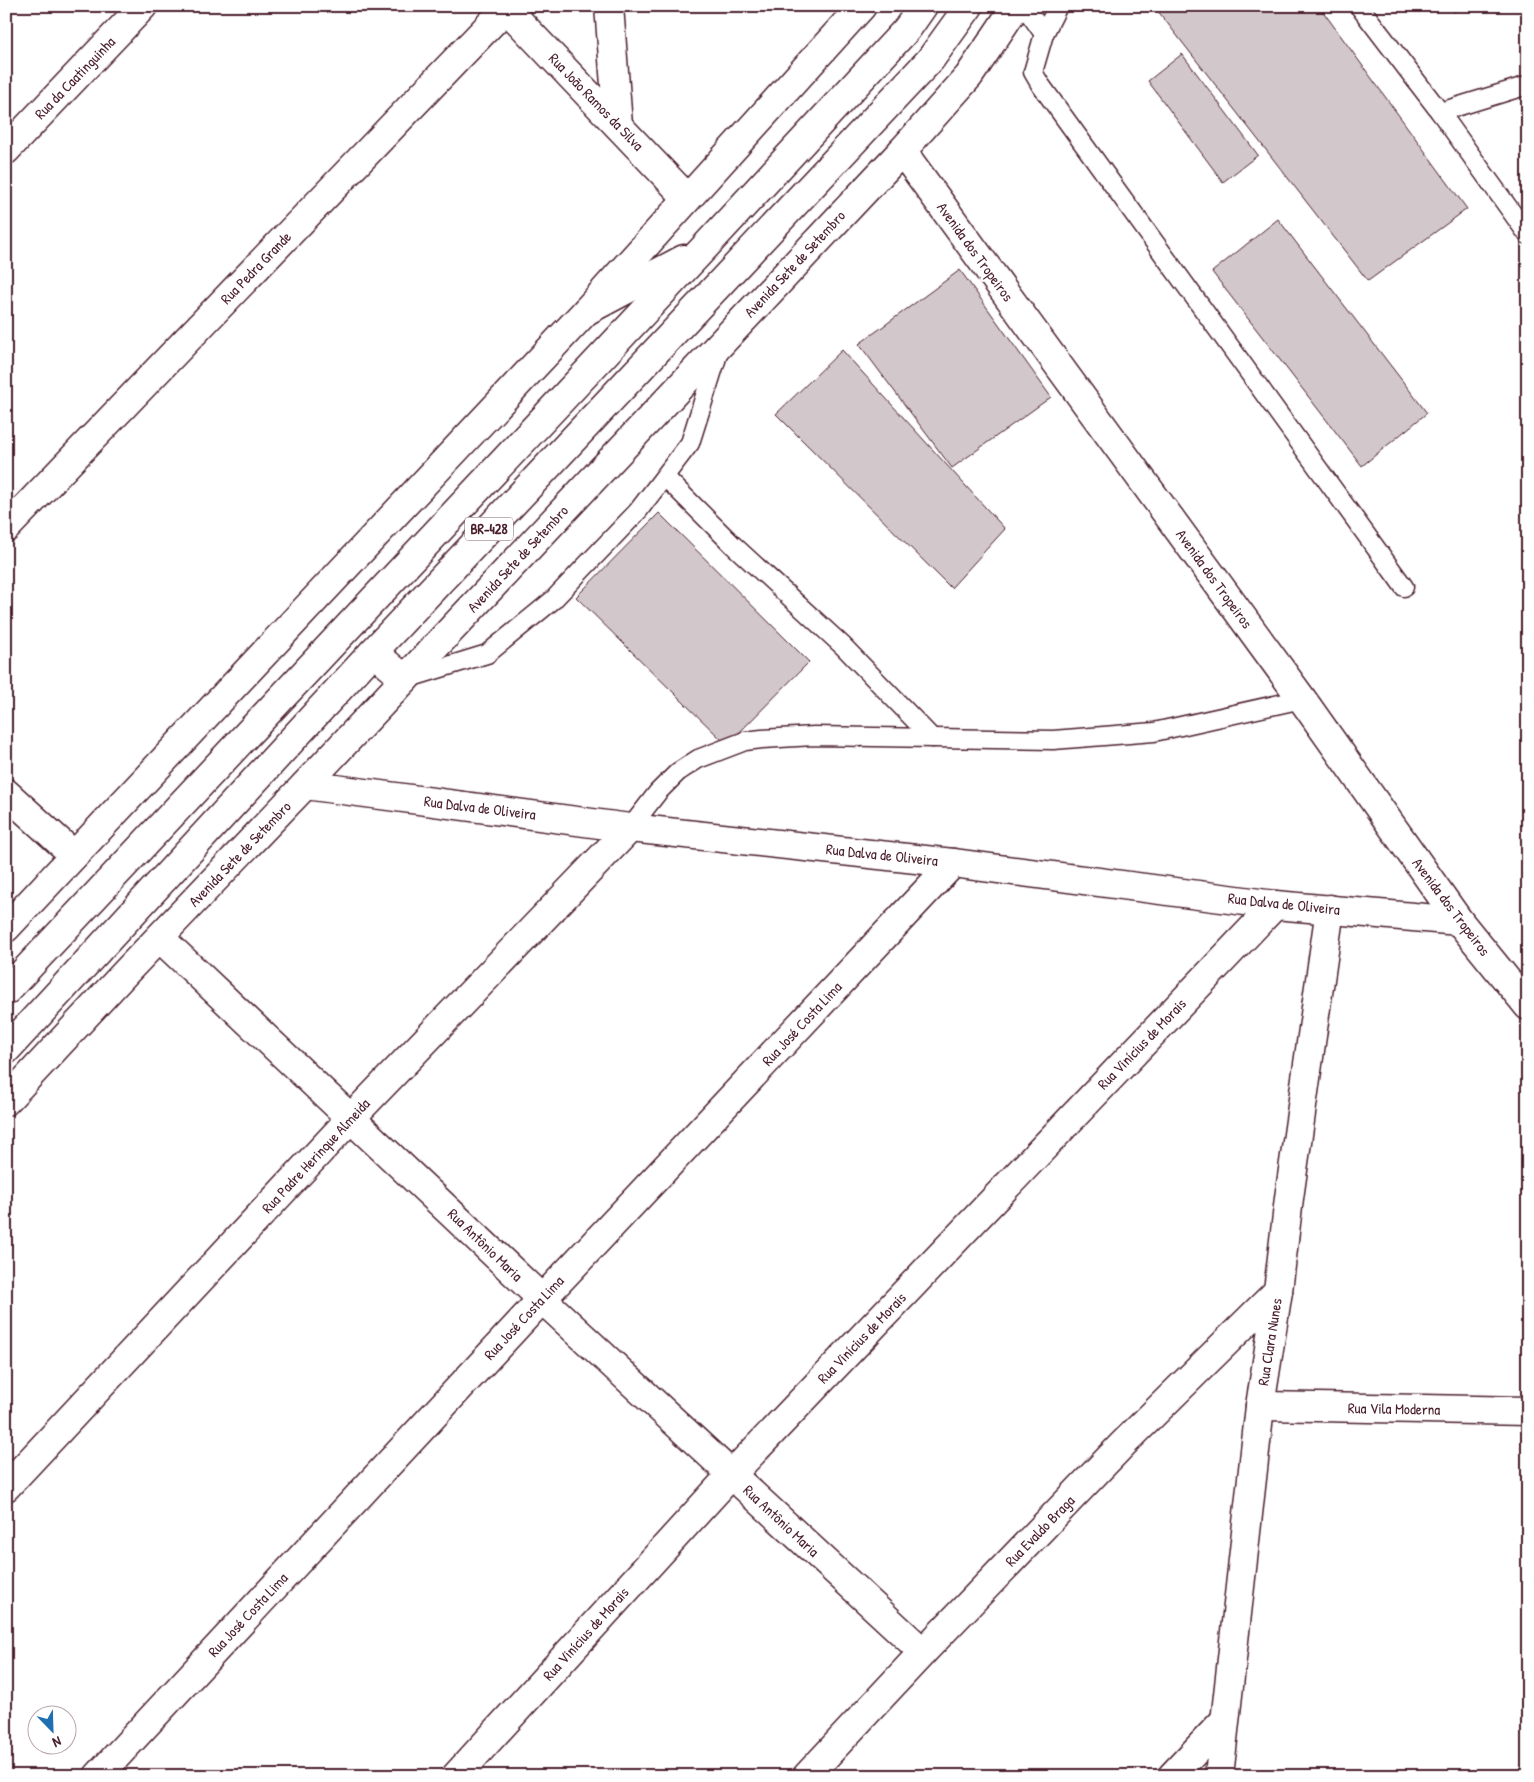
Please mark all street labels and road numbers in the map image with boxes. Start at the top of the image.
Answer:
street label: Rua da Caatinguinha [30,32,120,124]
street label: Rua João Ramos da Silva [544,48,649,155]
street label: Avenida dos Tropeiros [932,198,1019,306]
street label: Avenida Sete de Setembro [739,205,850,322]
street label: Rua Pedra Grande [216,227,296,309]
street label: Avenida Sete de Setembro [462,500,573,617]
road number: BR-428 [465,518,513,540]
street label: Avenida dos Tropeiros [1171,525,1258,633]
street label: Rua Dalva de Oliveira [423,790,537,825]
street label: Avenida Sete de Setembro [184,796,296,911]
street label: Rua Dalva de Oliveira [825,838,939,871]
street label: Avenida dos Tropeiros [1408,853,1495,960]
street label: Rua Dalva de Oliveira [1227,887,1341,920]
street label: Rua José Costa Lima [757,977,846,1070]
street label: Rua Vinícius de Morais [1093,993,1191,1094]
street label: Rua Padre Herinque Almeida [257,1094,375,1218]
street label: Rua Antônio Maria [443,1203,528,1286]
street label: Rua José Costa Lima [479,1271,568,1364]
street label: Rua Vinícius de Morais [813,1287,911,1388]
street label: Rua Clara Nunes [1252,1297,1287,1387]
street label: Rua Vila Moderna [1348,1397,1441,1420]
street label: Rua Antônio Maria [739,1480,824,1561]
street label: Rua Evaldo Braga [1000,1490,1079,1571]
street label: Rua José Costa Lima [203,1568,292,1661]
street label: Rua Vinícius de Morais [538,1582,634,1685]

